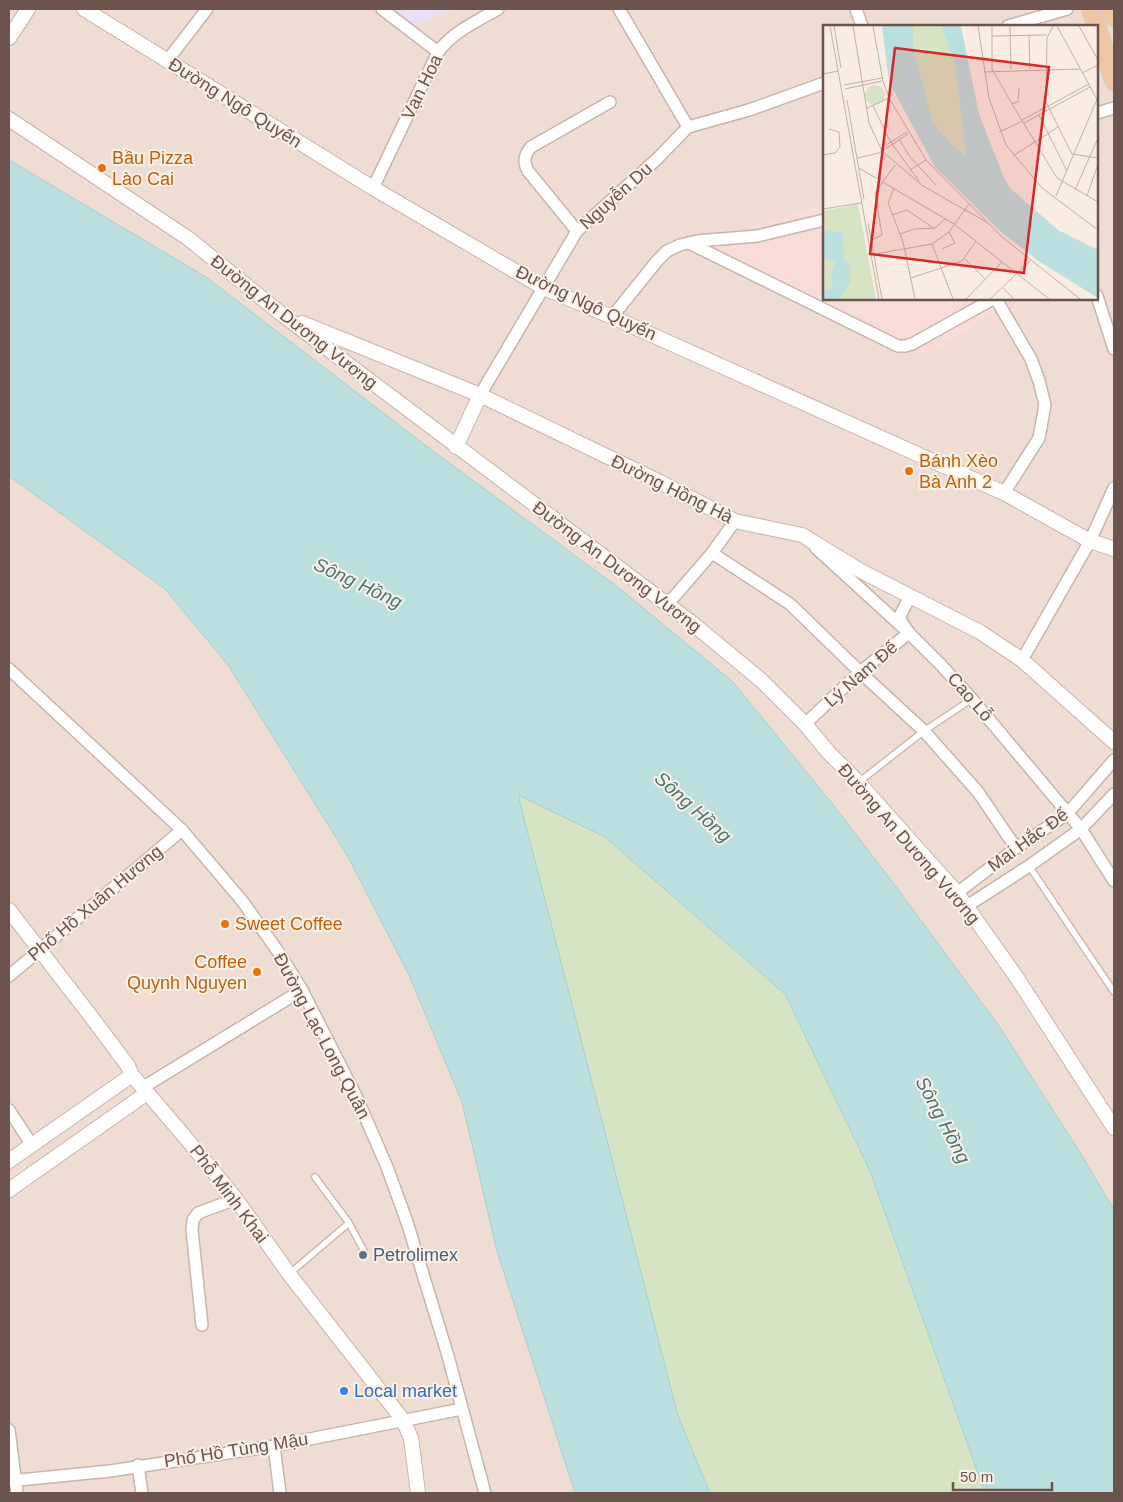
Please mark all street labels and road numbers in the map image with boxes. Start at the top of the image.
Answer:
street label: Vạn Hoa [398,50,447,123]
street label: Đường Ngô Quyến [165,54,305,152]
street label: Nguyễn Du [575,158,656,234]
street label: Đường An Dương Vương [207,251,381,393]
street label: Đường Ngô Quyến [512,262,660,344]
street label: Đường Hồng Hà [608,451,737,528]
street label: Đường An Dương Vương [529,497,705,637]
street label: Lý Nam Đế [820,637,902,711]
street label: Cao Lỗ [943,668,997,725]
street label: Đường An Dương Vương [834,760,984,928]
street label: Mai Hắc Đế [983,803,1072,876]
street label: Phố Hồ Xuân Hương [24,841,166,965]
street label: Đường Lạc Long Quân [270,950,374,1122]
street label: Phỗ Minh Khai [186,1141,273,1247]
street label: Phố Hồ Tùng Mậu [162,1429,310,1471]

